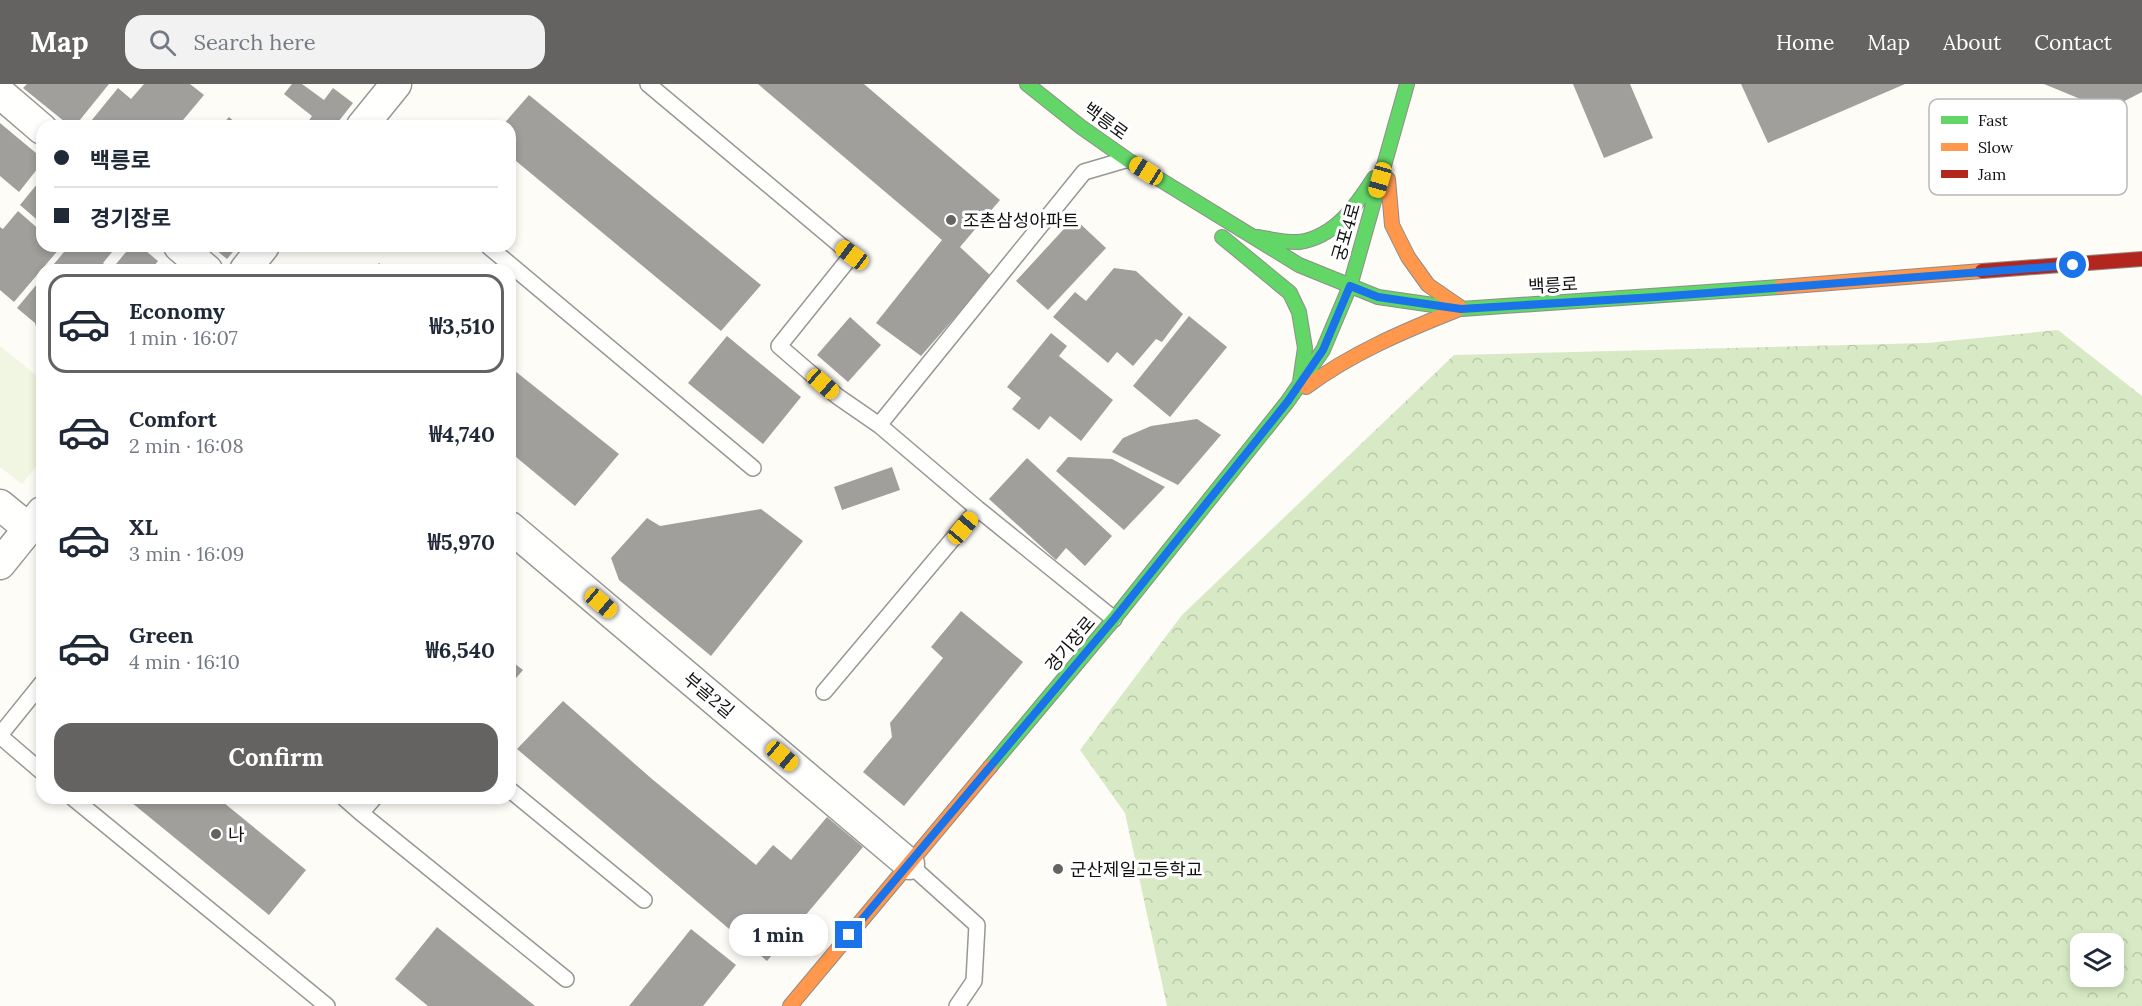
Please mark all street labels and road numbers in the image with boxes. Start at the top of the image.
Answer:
street label: 백릉로 [1079,97,1133,145]
street label: 궁포4로 [1327,200,1365,264]
street label: 백릉로 [1528,272,1578,298]
street label: 경기장로 [1040,611,1100,677]
street label: 부골2길 [679,667,739,723]

